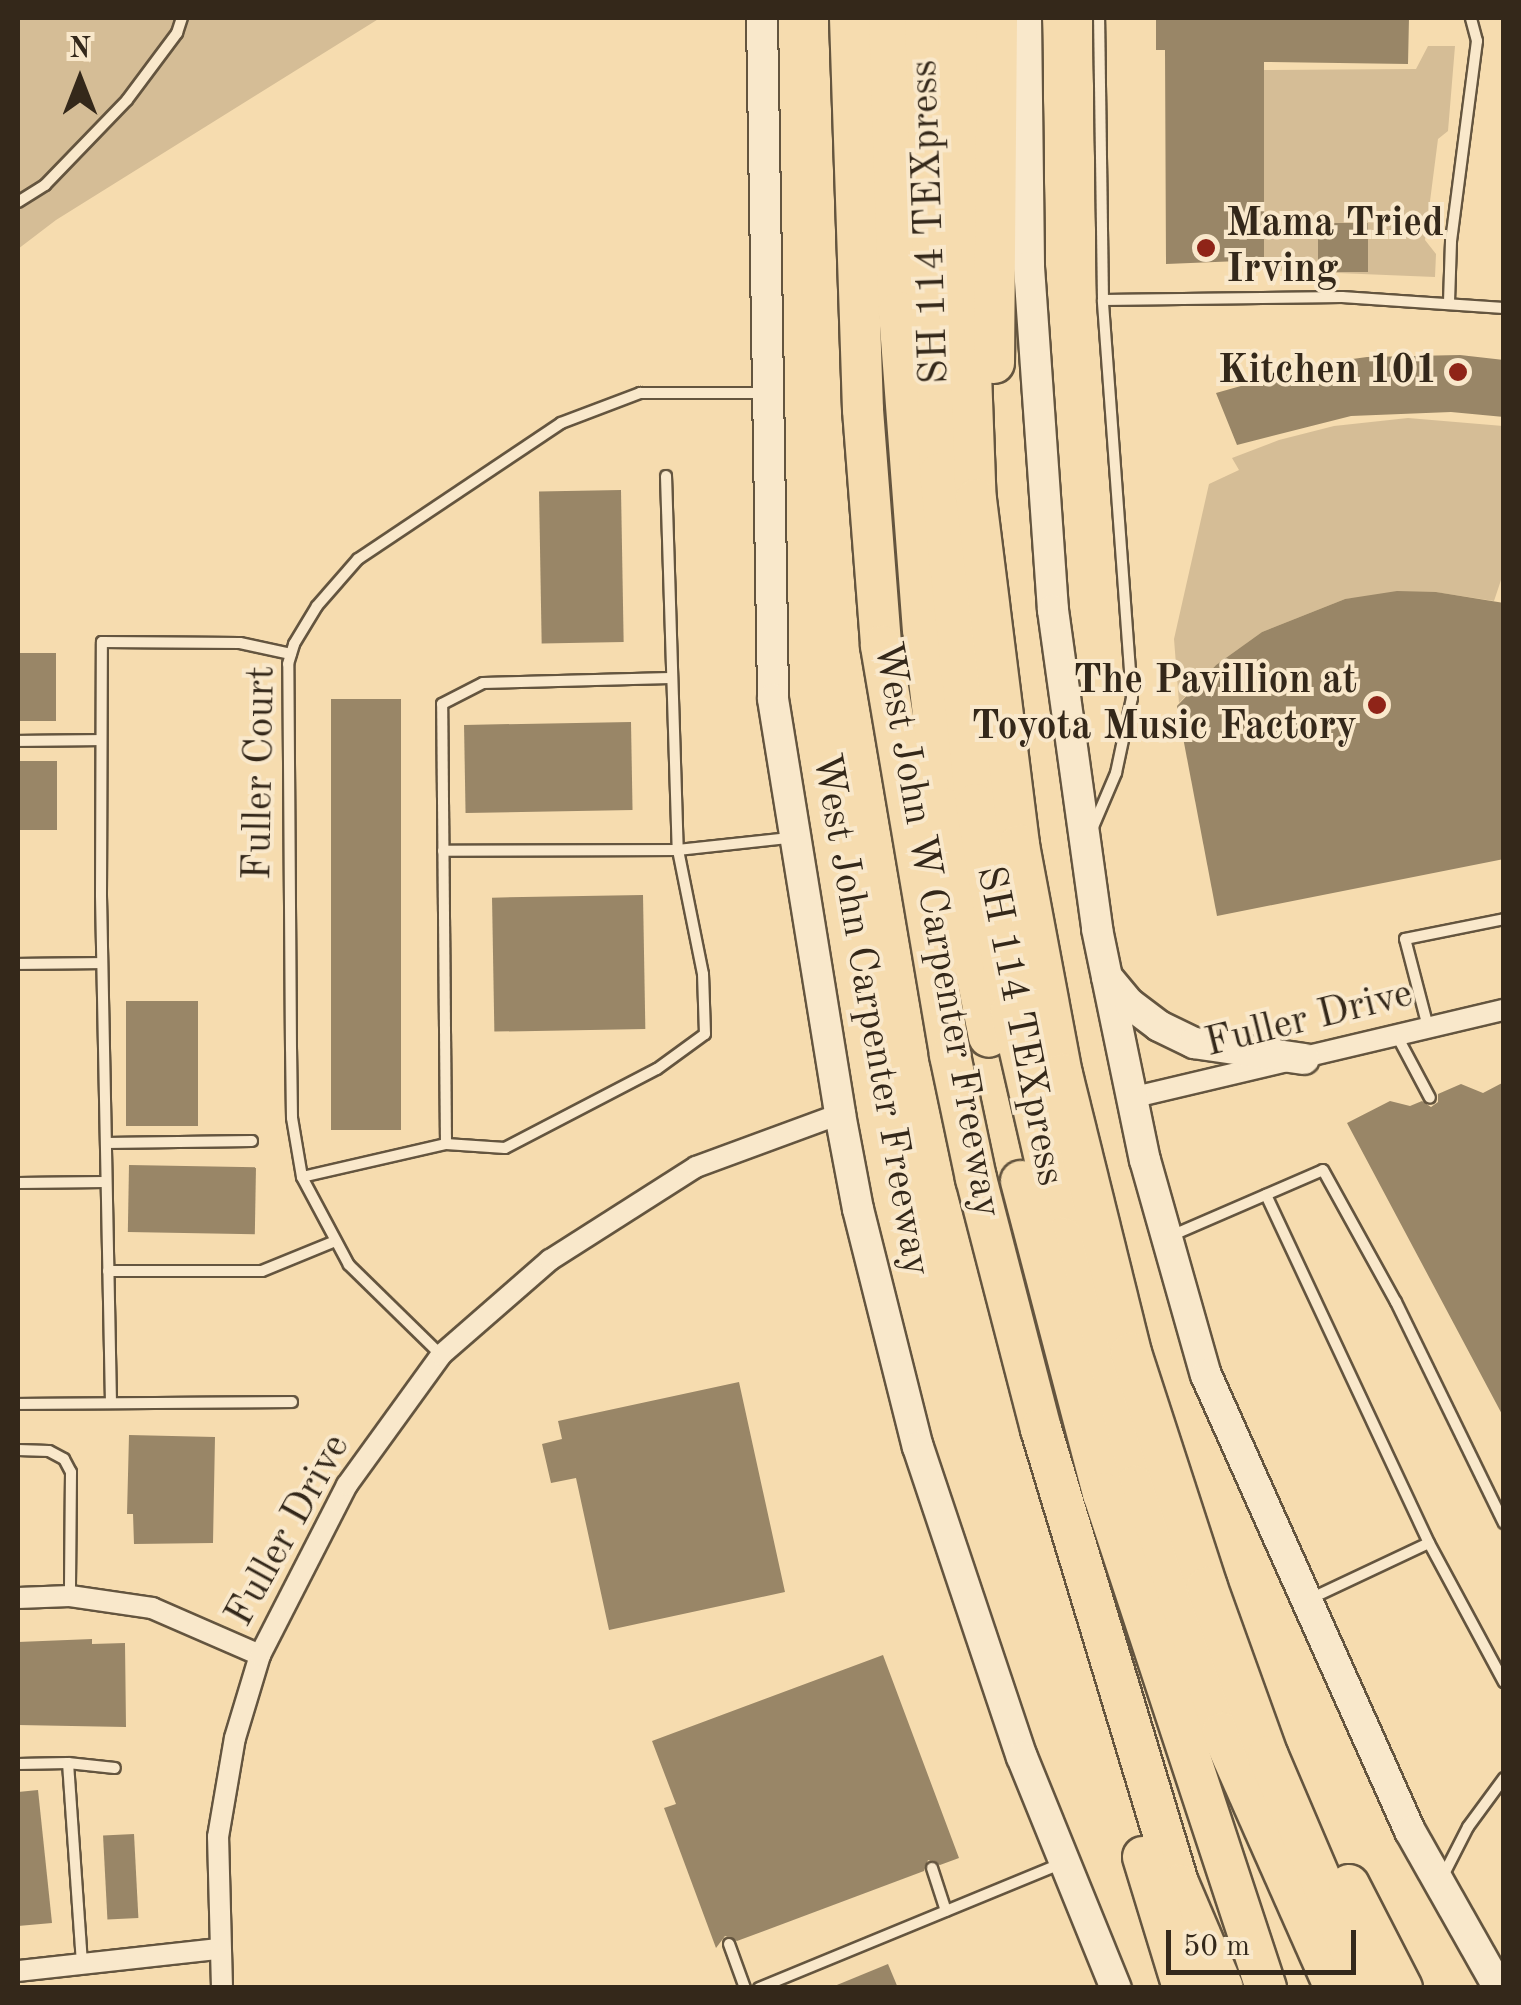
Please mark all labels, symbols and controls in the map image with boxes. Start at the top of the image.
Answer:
north arrow [30,30,130,130]
text: N [69,36,91,64]
street label: SH 114 TEXpress [901,59,961,385]
place label: Mama Tried Irving [1226,201,1444,295]
marker: Mama Tried Irving [1195,237,1217,259]
place label: Kitchen 101 [1218,348,1438,396]
marker: Kitchen 101 [1447,361,1469,383]
street label: West John W Carpenter Freeway [862,638,1010,1222]
place label: The Pavillion at Toyota Music Factory [971,658,1357,752]
street label: Fuller Court [235,665,287,881]
marker: The Pavillion at Toyota Music Factory [1366,694,1388,716]
street label: West John Carpenter Freeway [800,750,940,1280]
street label: SH 114 TEXpress [964,862,1074,1190]
street label: Fuller Drive [1200,971,1418,1069]
street label: Fuller Drive [217,1427,361,1635]
scale bar [1171,1910,1361,1972]
text: 50 m [1183,1932,1250,1962]

